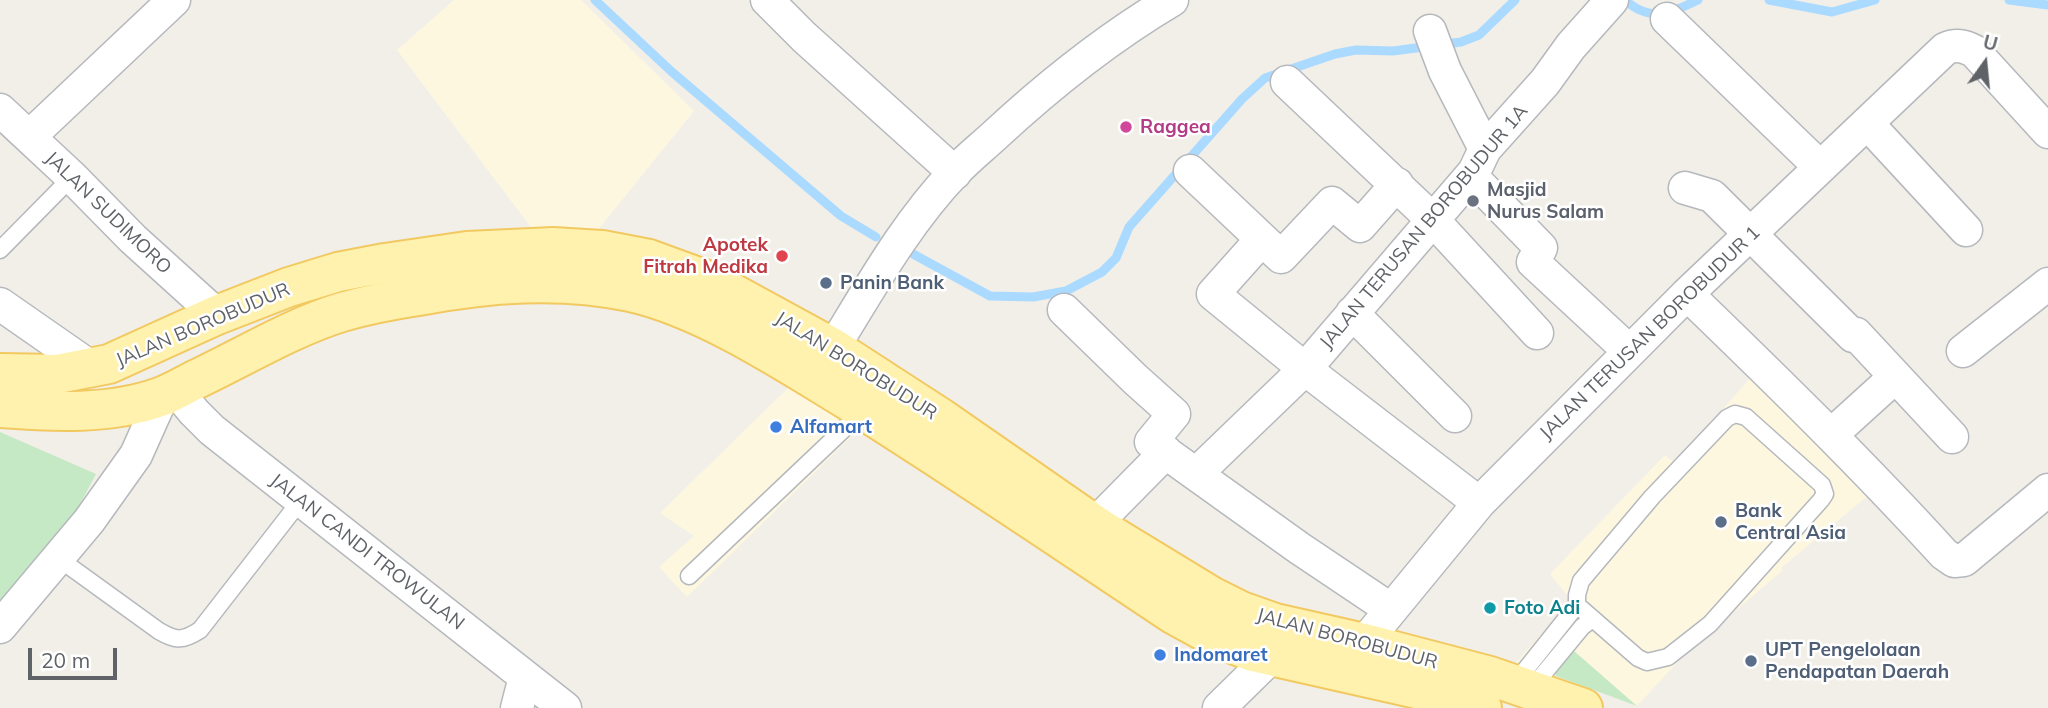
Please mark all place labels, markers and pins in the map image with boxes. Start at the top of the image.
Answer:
place label: Raggea [1140,116,1211,138]
marker: Raggea [1118,119,1134,135]
place label: Masjid Nurus Salam [1487,179,1604,223]
marker: Masjid Nurus Salam [1465,193,1481,209]
place label: Apotek Fitrah Medika [643,234,768,278]
marker: Apotek Fitrah Medika [774,248,790,264]
place label: Panin Bank [840,272,944,294]
marker: Panin Bank [818,275,834,291]
place label: Alfamart [790,416,872,438]
marker: Alfamart [768,419,784,435]
place label: Bank Central Asia [1735,500,1846,544]
marker: Bank Central Asia [1713,514,1729,530]
place label: Foto Adi [1504,597,1580,619]
marker: Foto Adi [1482,600,1498,616]
place label: UPT Pengelolaan Pendapatan Daerah [1765,639,1949,683]
place label: Indomaret [1174,644,1268,666]
marker: Indomaret [1152,647,1168,663]
marker: UPT Pengelolaan Pendapatan Daerah [1743,653,1759,669]

